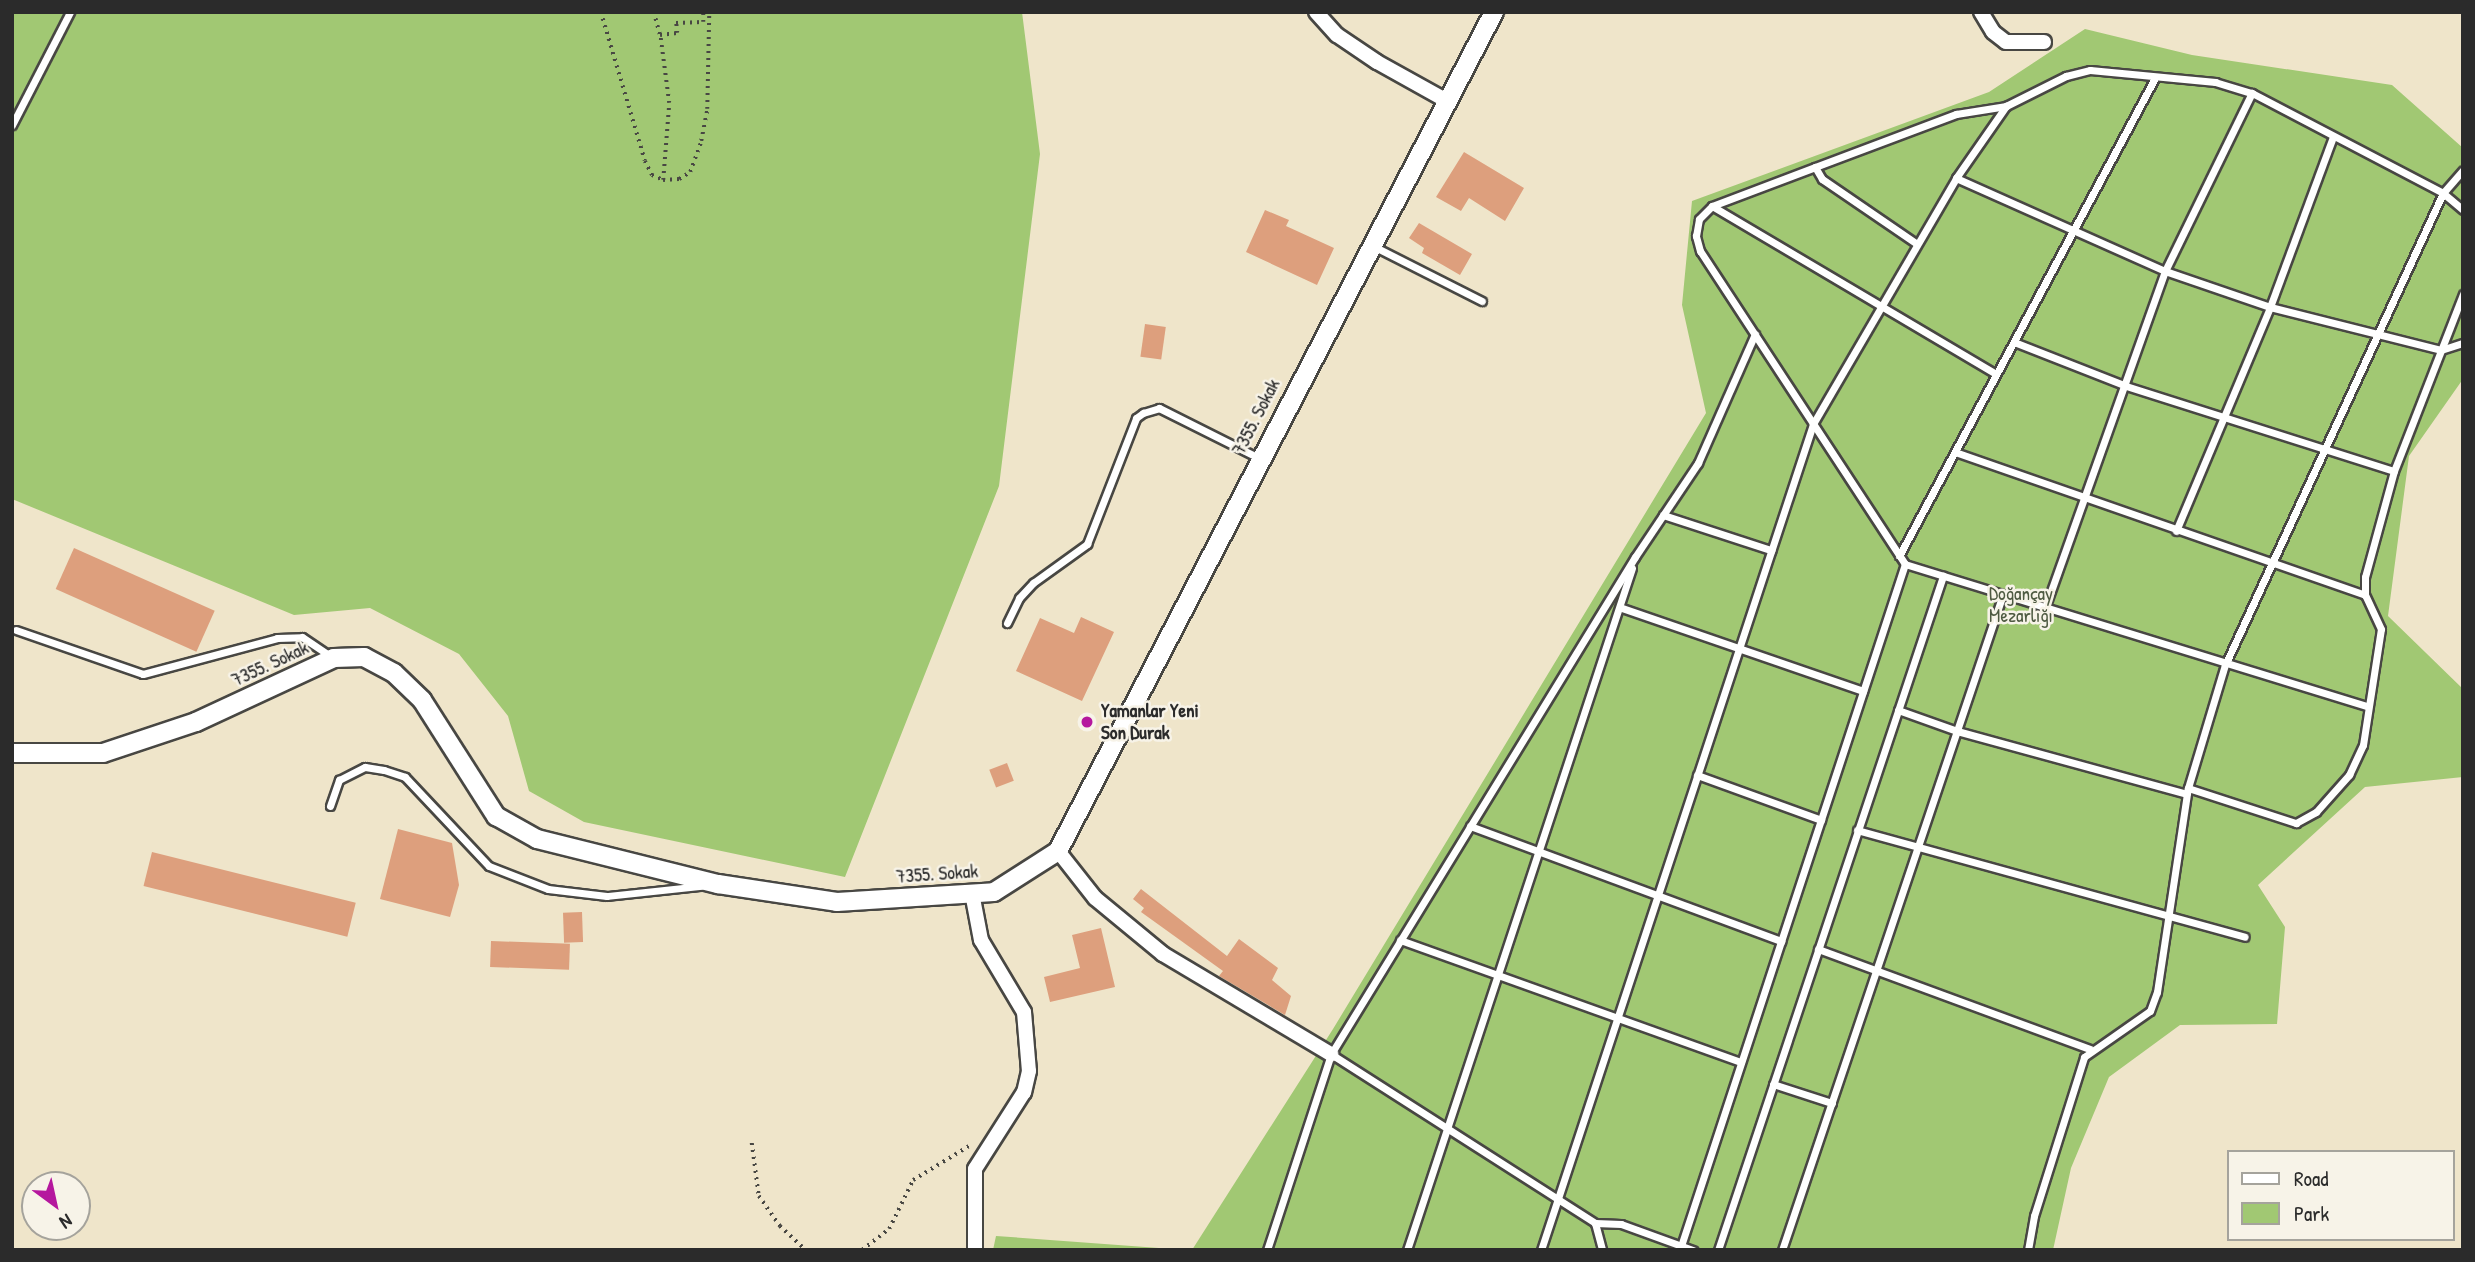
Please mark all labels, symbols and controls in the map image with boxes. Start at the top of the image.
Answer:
street label: 7355. Sokak [1227,375,1285,459]
park label: Doğançay Mezarlığı [1989,583,2053,627]
street label: 7355. Sokak [228,636,312,692]
place label: Yamanlar Yeni Son Durak [1101,700,1199,744]
marker: Yamanlar Yeni Son Durak [1079,714,1095,730]
street label: 7355. Sokak [895,860,979,888]
legend [2226,1150,2454,1241]
text: Road [2294,1164,2328,1193]
north arrow [21,1171,91,1241]
text: Park [2294,1199,2329,1228]
text: N [55,1208,78,1236]

